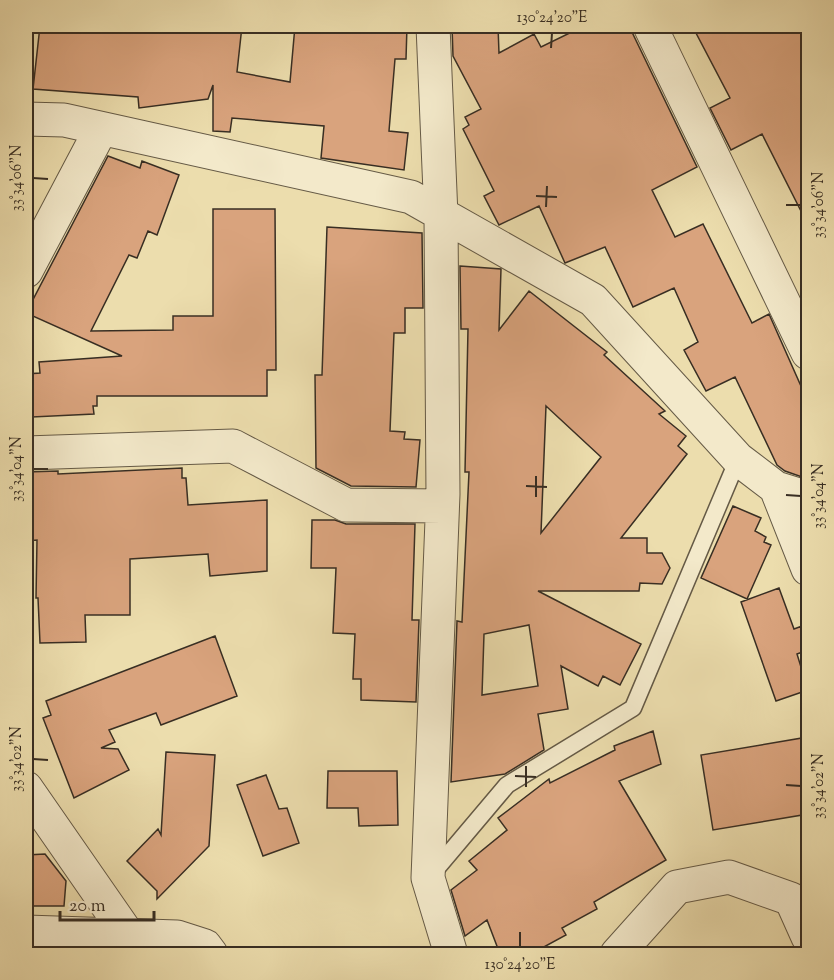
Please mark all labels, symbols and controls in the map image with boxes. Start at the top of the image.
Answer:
text: 130°24'20"E [517,8,587,29]
text: 33°34'06"N [7,145,28,211]
text: 33°34'06"N [809,172,830,238]
text: 33°34'04"N [7,436,28,502]
text: 33°34'04"N [809,463,830,529]
text: 33°34'02"N [7,726,28,792]
text: 33°34'02"N [809,753,830,819]
scale bar [60,884,154,922]
text: 20 m [69,894,106,920]
text: 130°24'20"E [485,955,555,976]

